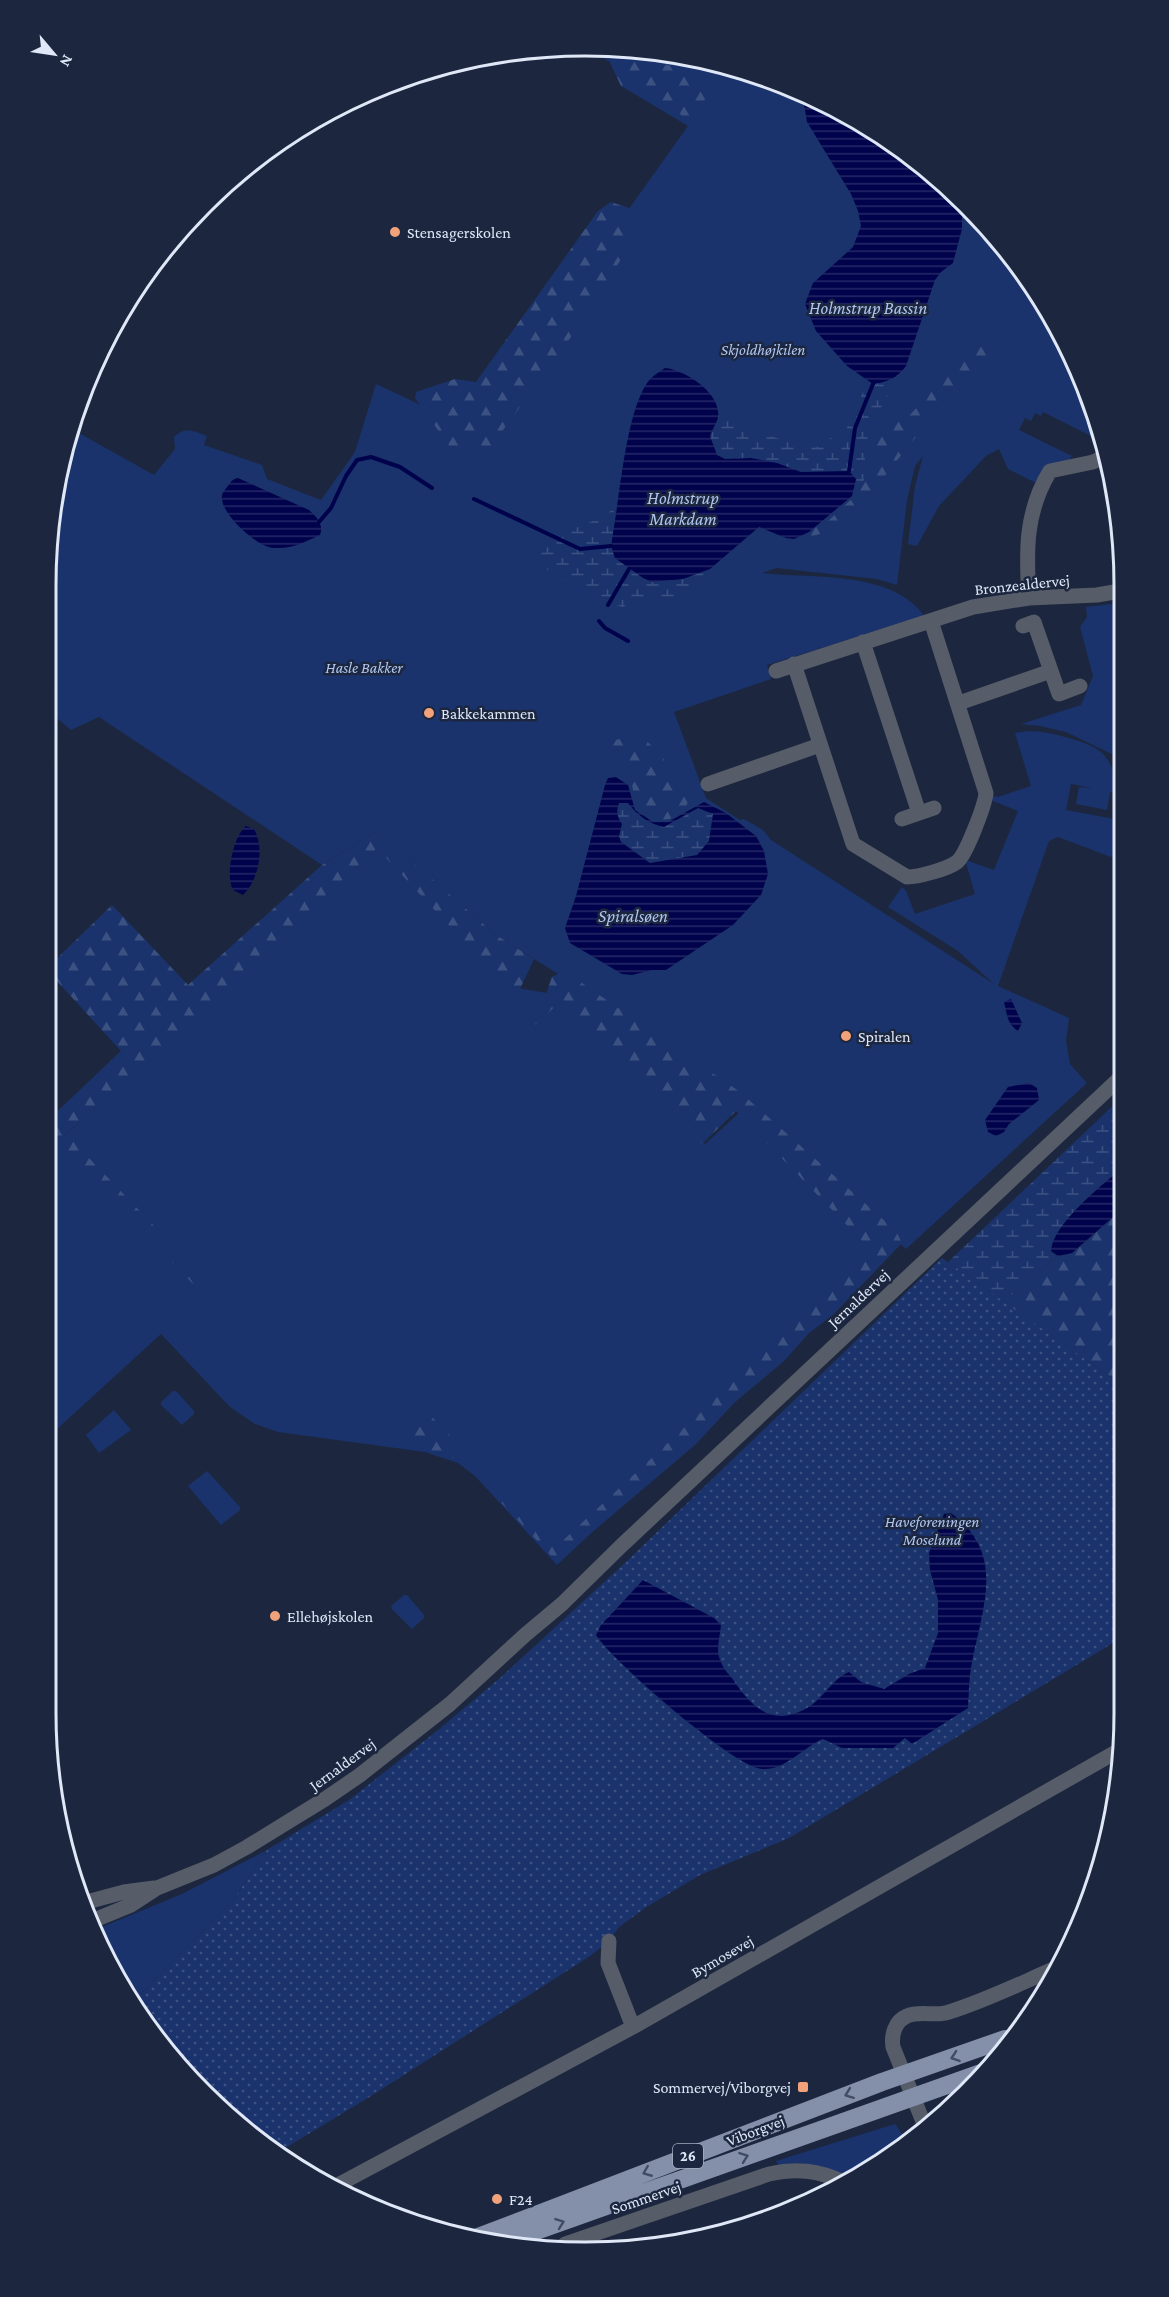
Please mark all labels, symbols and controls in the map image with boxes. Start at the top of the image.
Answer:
north arrow [24,24,84,84]
text: N [57,52,77,70]
place label: Stensagerskolen [407,224,511,242]
marker: Stensagerskolen [388,225,402,239]
water label: Holmstrup Bassin [809,298,927,318]
park label: Skjoldhøjkilen [721,341,805,359]
water label: Holmstrup Markdam [647,488,719,529]
street label: Bronzealdervej [974,571,1071,599]
park label: Hasle Bakker [325,659,403,676]
place label: Bakkekammen [441,705,536,722]
marker: Bakkekammen [422,706,436,720]
water label: Spiralsøen [598,906,668,926]
place label: Spiralen [858,1028,911,1046]
marker: Spiralen [839,1029,853,1043]
street label: Jernaldervej [823,1266,893,1333]
park label: Haveforeningen Moselund [885,1513,979,1548]
place label: Ellehøjskolen [287,1608,374,1626]
marker: Ellehøjskolen [268,1609,282,1623]
street label: Jernaldervej [305,1735,379,1796]
street label: Bymosevej [688,1932,757,1982]
one-way arrow [950,2049,961,2062]
place label: Sommervej/Viborgvej [653,2079,791,2097]
marker: Sommervej/Viborgvej [796,2080,810,2094]
one-way arrow [844,2087,855,2100]
street label: Viborgvej [724,2112,787,2150]
road number: 26 [673,2144,703,2168]
one-way arrow [738,2151,749,2164]
one-way arrow [643,2165,654,2177]
street label: Sommervej [609,2178,683,2218]
place label: F24 [509,2191,533,2208]
marker: F24 [490,2192,504,2206]
one-way arrow [554,2217,565,2230]

